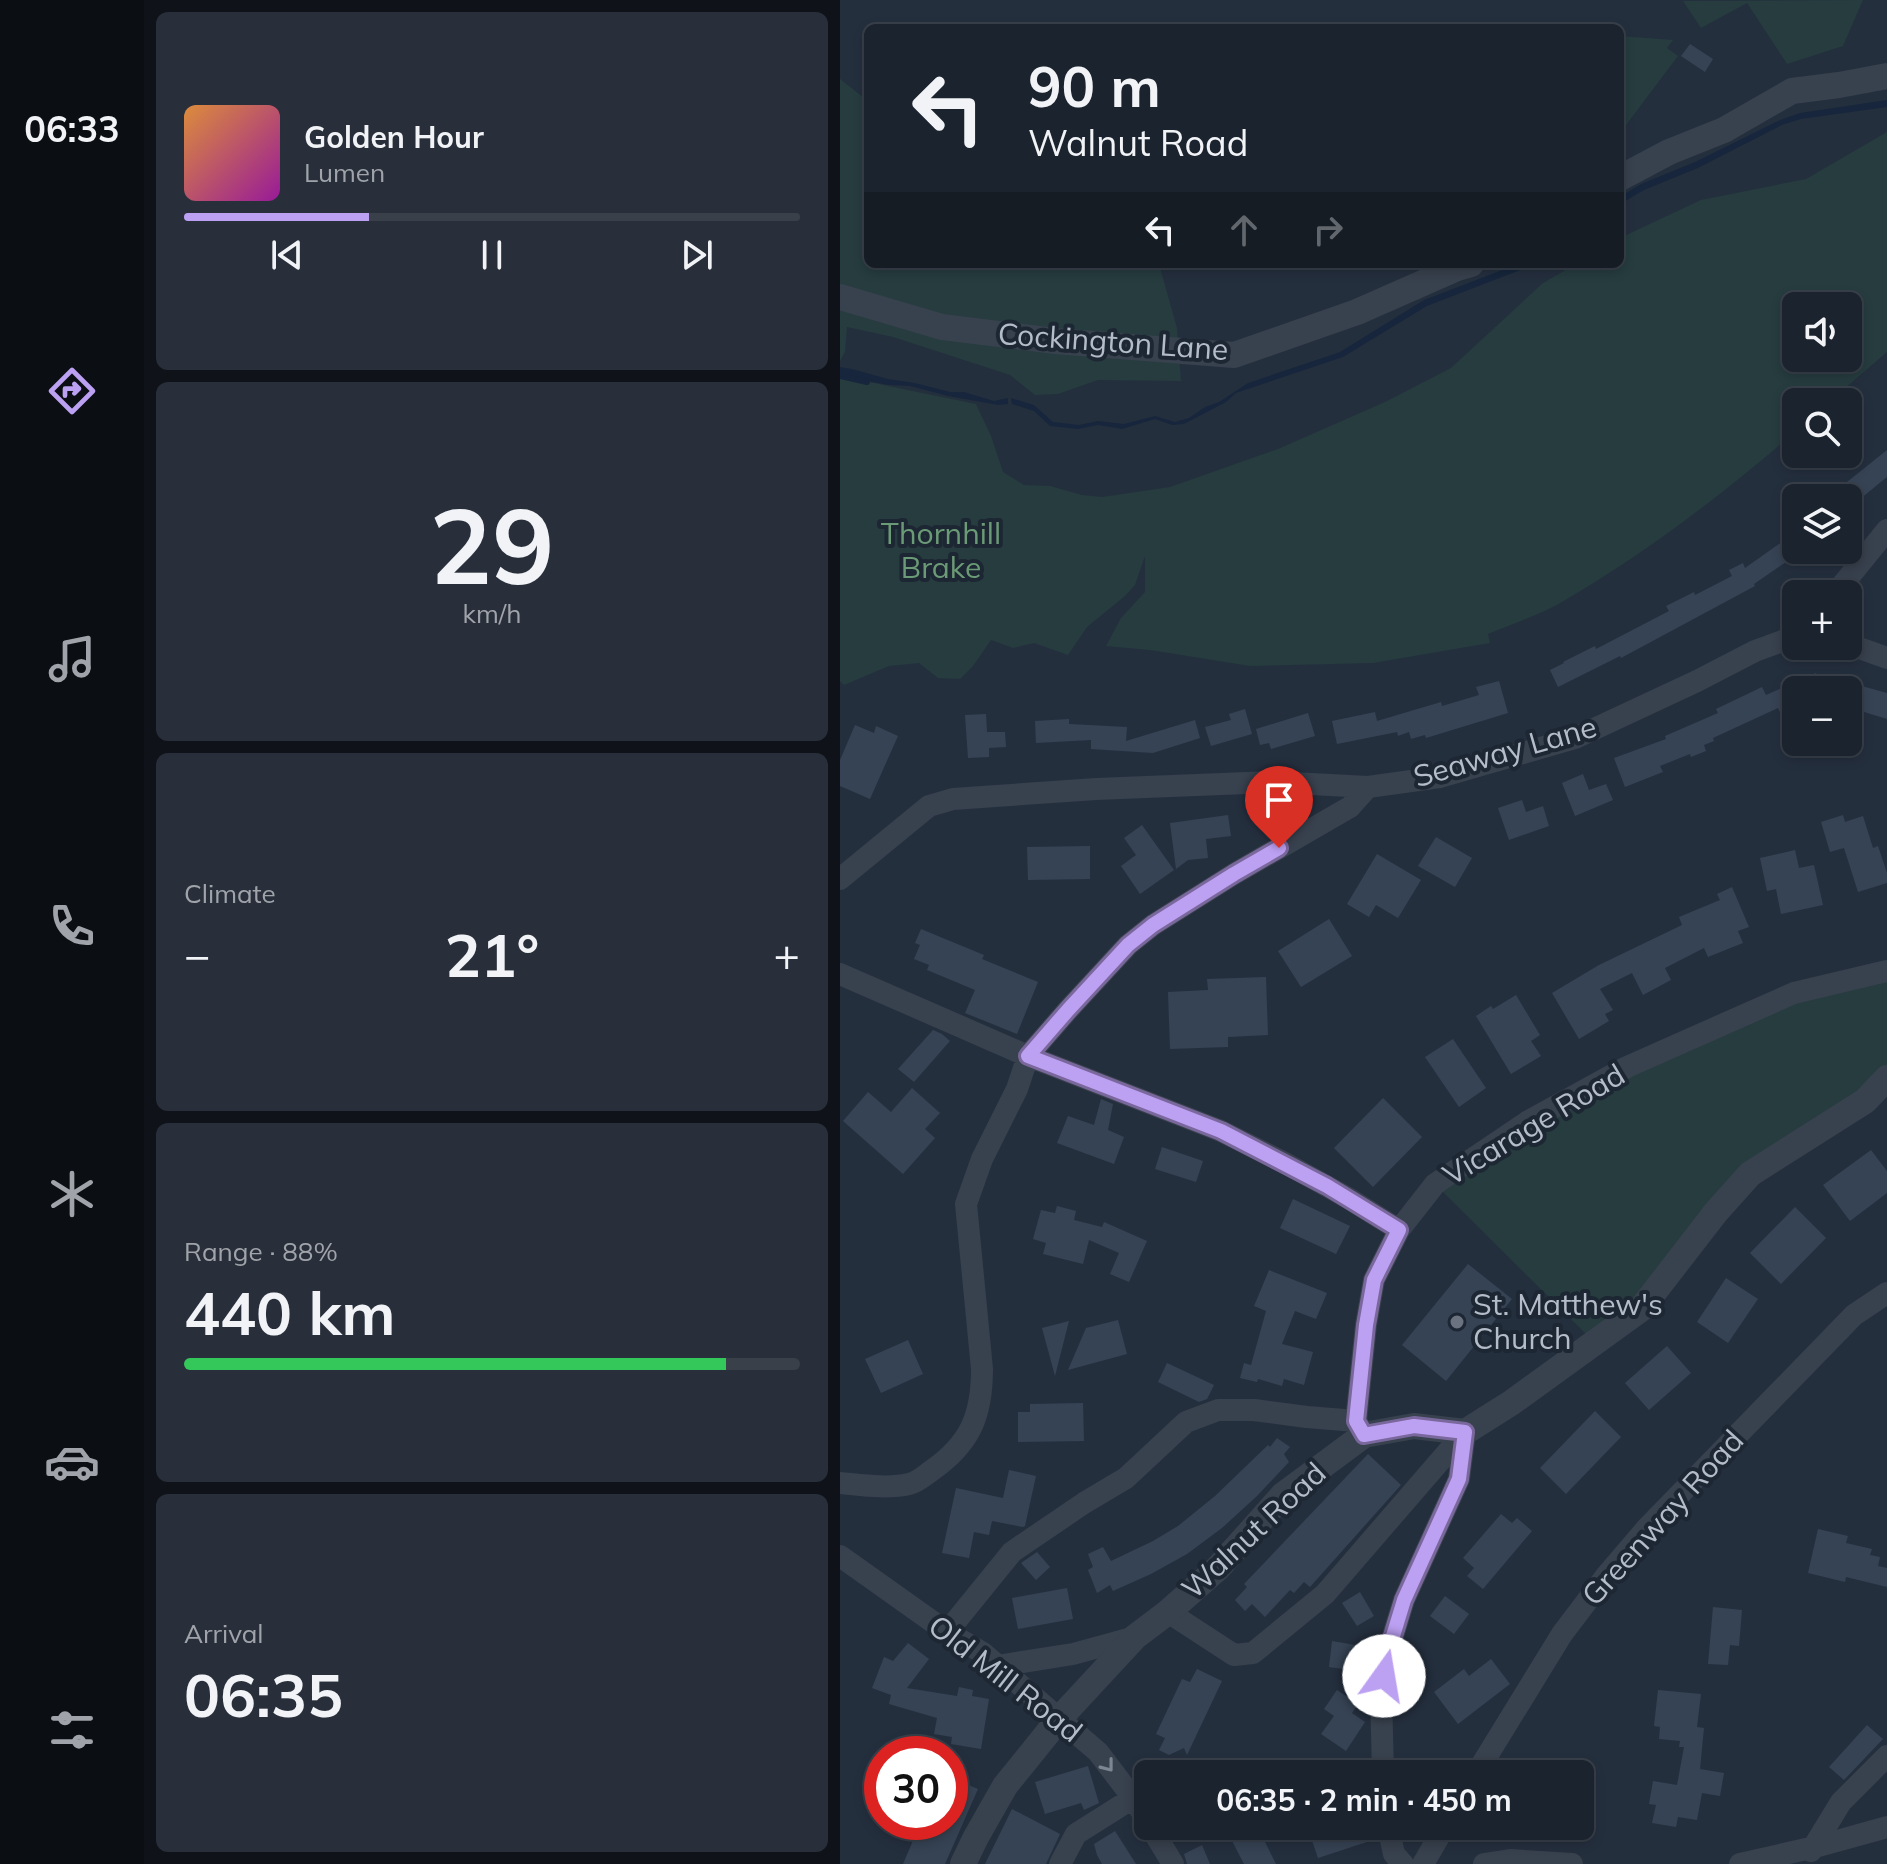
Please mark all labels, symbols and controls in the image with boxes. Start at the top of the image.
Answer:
text: 90 m [1028,51,1161,121]
icon: left [896,56,1000,160]
text: 06:33 [24,106,120,151]
text: Golden Hour [304,118,484,156]
text: Walnut Road [1028,120,1248,165]
text: Lumen [304,156,385,189]
icon: left [1138,208,1182,252]
icon: ahead [1222,208,1266,252]
icon: right [1306,208,1350,252]
icon: previous [265,233,309,277]
icon: pause [470,233,514,277]
icon: next [675,233,719,277]
map controls [1782,292,1862,756]
button: sound [1782,292,1862,372]
street label: Cockington Lane [997,314,1230,368]
icon: directions [44,363,100,419]
button: search [1782,388,1862,468]
text: 29 [430,479,554,610]
button: layers [1782,484,1862,564]
park label: Thornhill Brake [881,514,1001,586]
button: + [1782,580,1862,660]
text: km/h [463,597,521,630]
icon: music [44,631,100,687]
button: − [1782,676,1862,756]
street label: Seaway Lane [1409,707,1601,795]
pin [1245,766,1313,848]
icon: arrive [1257,778,1301,822]
text: Climate [184,877,276,910]
icon: phone [44,898,100,954]
text: 21° [445,917,539,992]
text: − [184,927,210,982]
text: + [774,927,800,982]
street label: Vicarage Road [1436,1055,1631,1193]
icon: climate [44,1166,100,1222]
text: Range · 88% [184,1235,338,1268]
text: 440 km [184,1275,396,1350]
place label: St. Matthew's Church [1473,1285,1663,1357]
marker: St. Matthew's Church [1448,1313,1466,1331]
street label: Greenway Road [1573,1422,1751,1613]
icon: car [44,1434,100,1490]
street label: Walnut Road [1173,1454,1333,1607]
street label: Old Mill Road [921,1606,1090,1750]
text: Arrival [184,1617,264,1650]
position arrow [1342,1634,1426,1718]
text: 06:35 [184,1657,343,1732]
icon: filters [44,1702,100,1758]
speed limit sign: 30 [864,1736,968,1840]
one-way arrow [1099,1757,1113,1772]
text: 06:35 · 2 min · 450 m [1216,1781,1512,1819]

